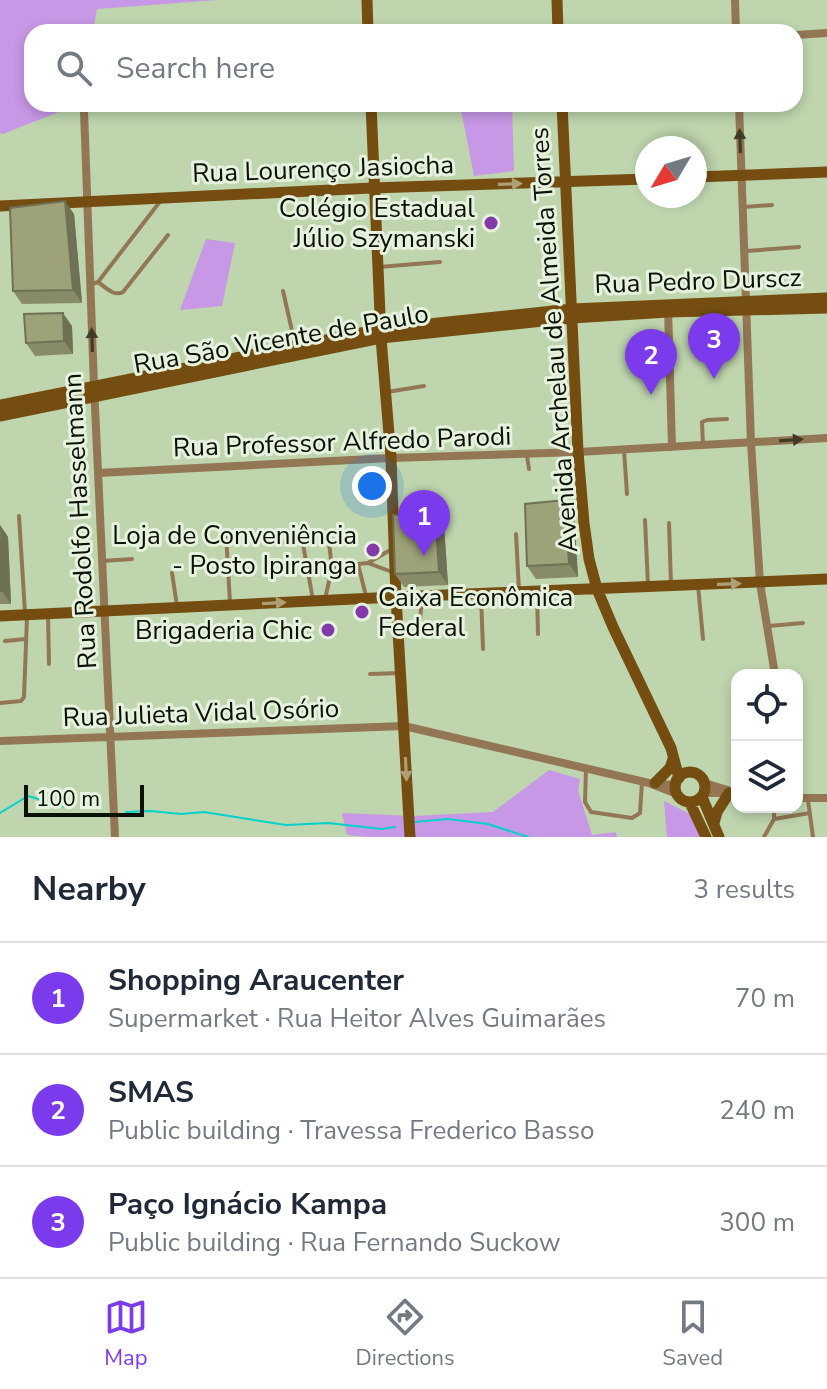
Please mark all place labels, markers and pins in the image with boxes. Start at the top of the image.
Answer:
place label: Colégio Estadual Júlio Szymanski [279,191,475,256]
marker: Colégio Estadual Júlio Szymanski [482,214,500,232]
pin: 3 [688,313,740,379]
pin: 2 [625,329,677,395]
pin: 1 [398,490,450,556]
place label: Loja de Conveniência - Posto Ipiranga [112,518,357,583]
marker: Loja de Conveniência - Posto Ipiranga [364,541,382,559]
place label: Caixa Econômica Federal [378,580,573,645]
marker: Caixa Econômica Federal [353,603,371,621]
place label: Brigaderia Chic [135,613,312,648]
marker: Brigaderia Chic [319,621,337,639]

